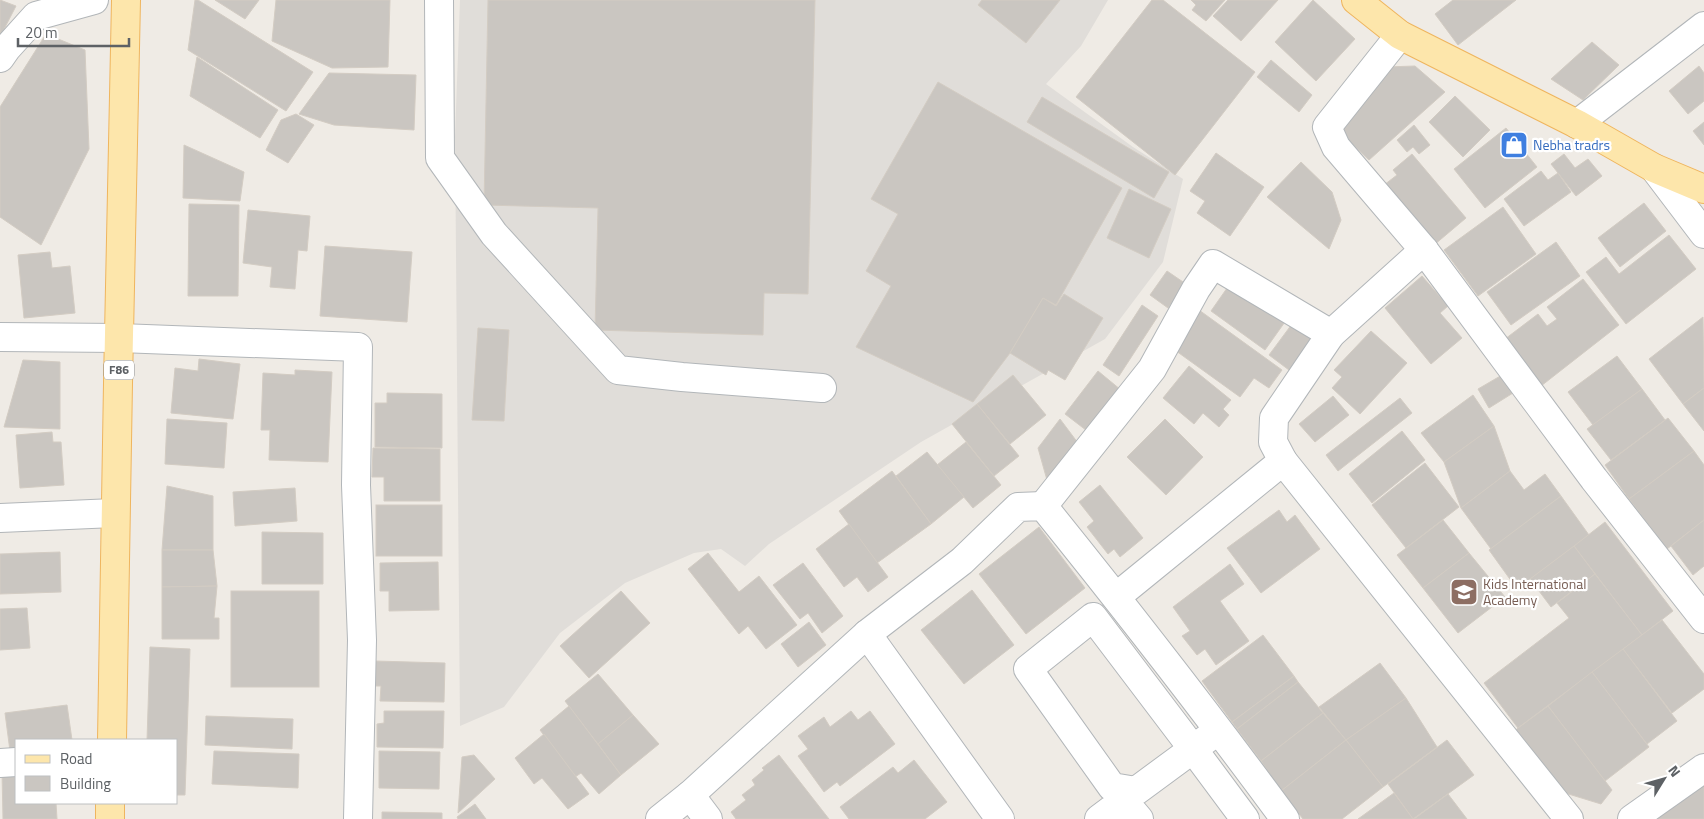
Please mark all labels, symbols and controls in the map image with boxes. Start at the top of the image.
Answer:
scale bar [18,15,129,47]
text: 20 m [25,21,58,44]
shop icon: Nebha tradrs [1499,130,1529,160]
place label: Nebha tradrs [1533,134,1610,155]
road number: F86 [104,360,134,380]
place label: Kids International Academy [1483,573,1586,610]
school or university icon: Kids International Academy [1449,577,1479,607]
legend [15,739,178,804]
text: Road [60,747,92,770]
north arrow [1639,754,1689,804]
text: N [1663,761,1686,781]
text: Building [60,772,111,795]

